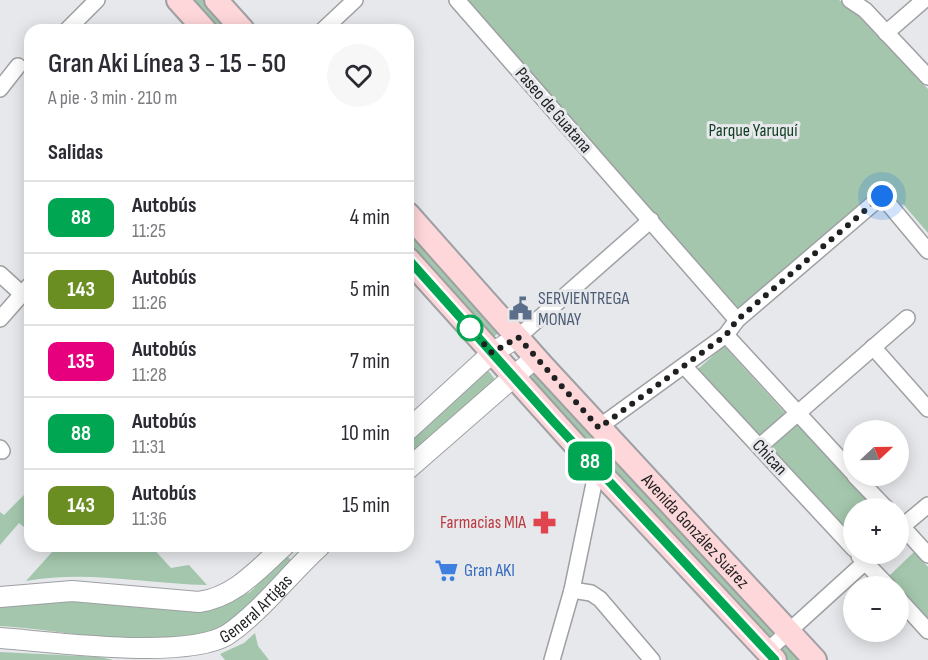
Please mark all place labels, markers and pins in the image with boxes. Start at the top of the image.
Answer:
place label: SERVIENTREGA MONAY [538,288,629,330]
public building icon: SERVIENTREGA MONAY [507,295,533,321]
unlabelled marker [457,315,483,341]
pharmacy icon: Farmacias MIA [531,509,557,535]
place label: Farmacias MIA [440,512,526,533]
supermarket icon: Gran AKI [433,557,459,583]
place label: Gran AKI [464,560,515,581]

